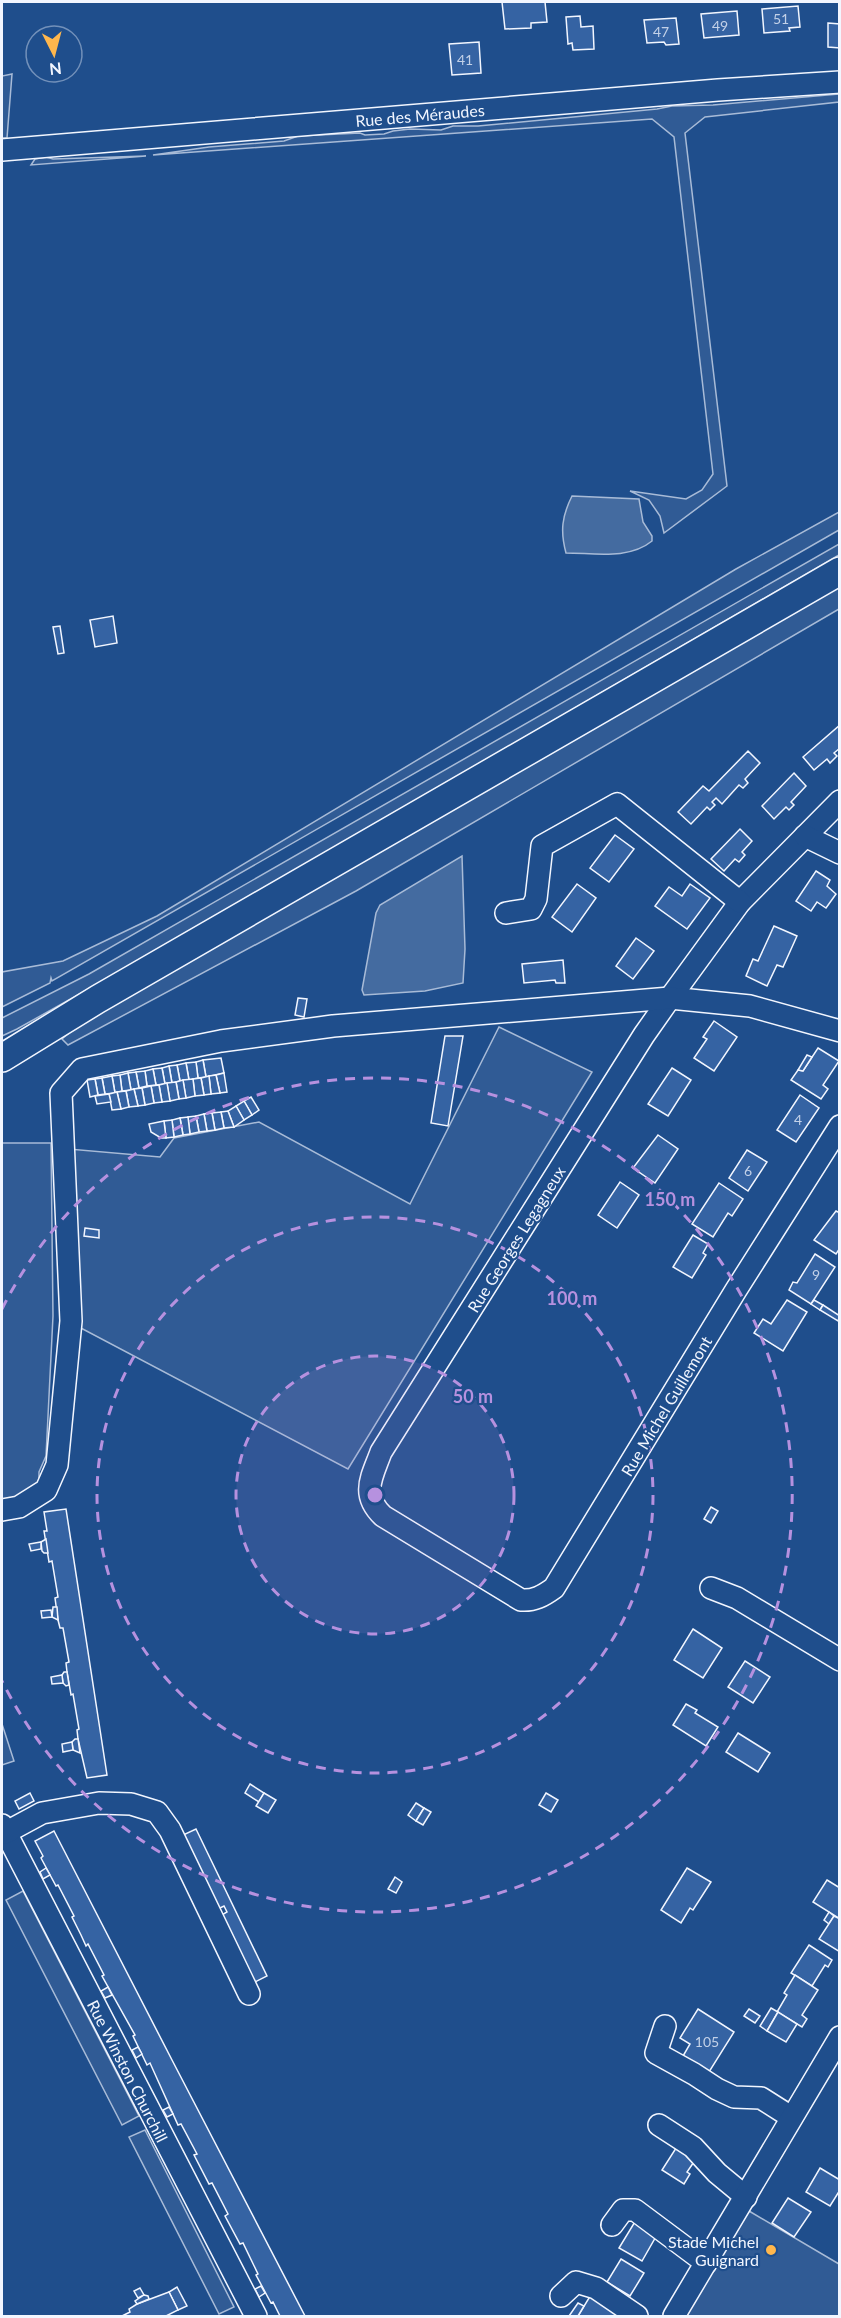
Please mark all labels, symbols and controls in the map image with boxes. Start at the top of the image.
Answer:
house number: 51 [773,10,789,27]
house number: 49 [712,17,728,34]
house number: 47 [653,23,669,40]
north arrow [24,24,84,84]
house number: 41 [457,51,473,68]
text: N [48,59,63,80]
street label: Rue des Méraudes [355,100,485,130]
house number: 4 [794,1111,802,1128]
street label: Rue Georges Legagneux [463,1162,569,1315]
house number: 6 [744,1162,752,1179]
text: 150 m [645,1188,695,1210]
house number: 9 [812,1266,820,1283]
text: 100 m [547,1287,597,1309]
street label: Rue Michel Guillemont [617,1332,715,1479]
text: 50 m [453,1385,493,1407]
centre of rings [365,1485,385,1505]
street label: Rue Winston Churchill [84,1997,172,2145]
house number: 105 [695,2033,719,2050]
place label: Stade Michel Guignard [668,2232,759,2269]
marker: Stade Michel Guignard [764,2243,778,2257]

